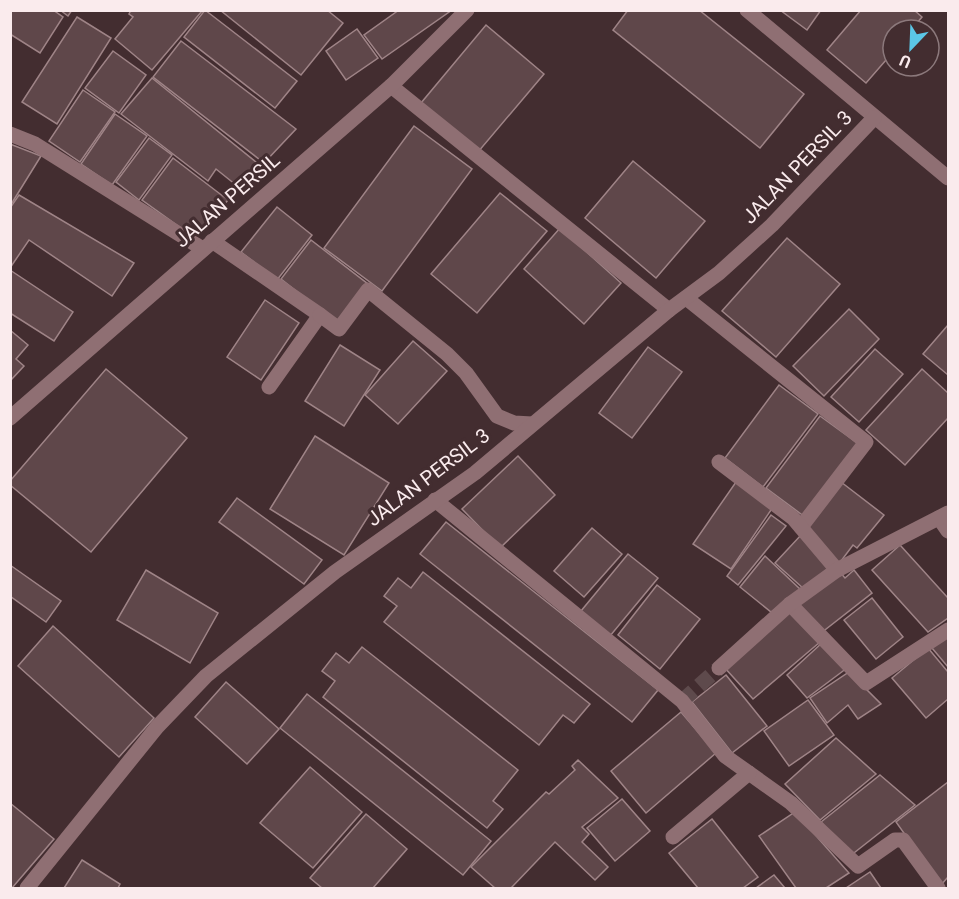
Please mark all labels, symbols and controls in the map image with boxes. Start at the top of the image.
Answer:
north arrow [881,18,941,78]
text: U [897,51,914,72]
street label: JALAN PERSIL 3 [737,106,857,228]
street label: JALAN PERSIL [170,148,285,252]
street label: JALAN PERSIL 3 [362,423,494,531]

